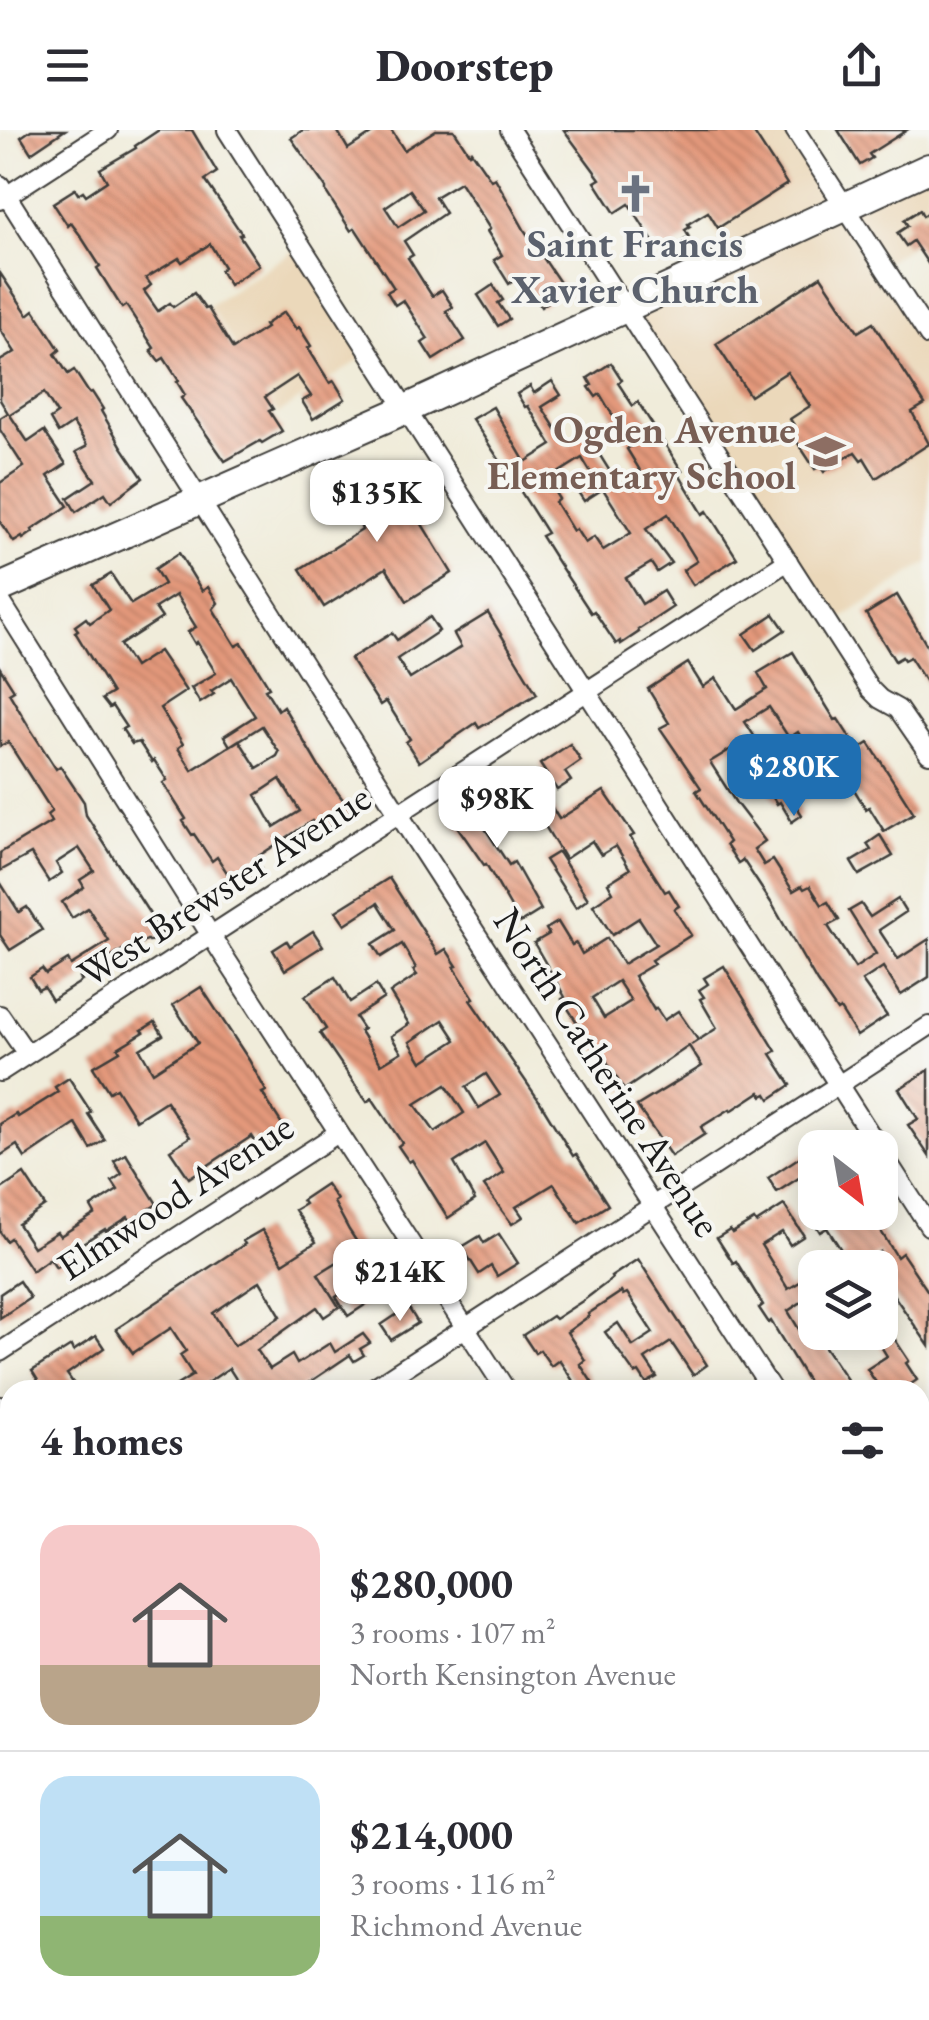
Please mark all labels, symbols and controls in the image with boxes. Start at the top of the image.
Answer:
text: Doorstep [376,36,553,94]
icon: menu [40,38,95,93]
icon: share [834,38,889,93]
church icon: Saint Francis Xavier Church [614,172,656,214]
place label: Saint Francis Xavier Church [510,217,759,315]
place label: Ogden Avenue Elementary School [487,403,796,501]
school or university icon: Ogden Avenue Elementary School [805,431,847,473]
pin: $135K [307,460,447,545]
text: $135K [332,471,422,513]
pin: $280K [724,734,864,819]
text: $280K [749,745,839,787]
pin: $98K [438,766,556,851]
street label: West Brewster Avenue [68,771,380,999]
text: $98K [460,777,534,819]
street label: North Catherine Avenue [482,898,734,1246]
street label: Elmwood Avenue [47,1100,303,1292]
north arrow [798,1130,898,1230]
map controls [798,1130,898,1350]
pin: $214K [330,1239,470,1324]
text: $214K [355,1250,445,1292]
button: layers [798,1250,898,1350]
text: 4 homes [40,1413,183,1468]
icon: filters [835,1413,890,1468]
text: $280,000 [350,1556,513,1611]
icon: home [120,1565,240,1685]
text: 3 rooms · 107 m² [350,1611,556,1653]
text: North Kensington Avenue [350,1653,676,1695]
text: $214,000 [350,1807,513,1862]
icon: home [120,1816,240,1936]
text: 3 rooms · 116 m² [350,1862,556,1904]
text: Richmond Avenue [350,1904,582,1946]

